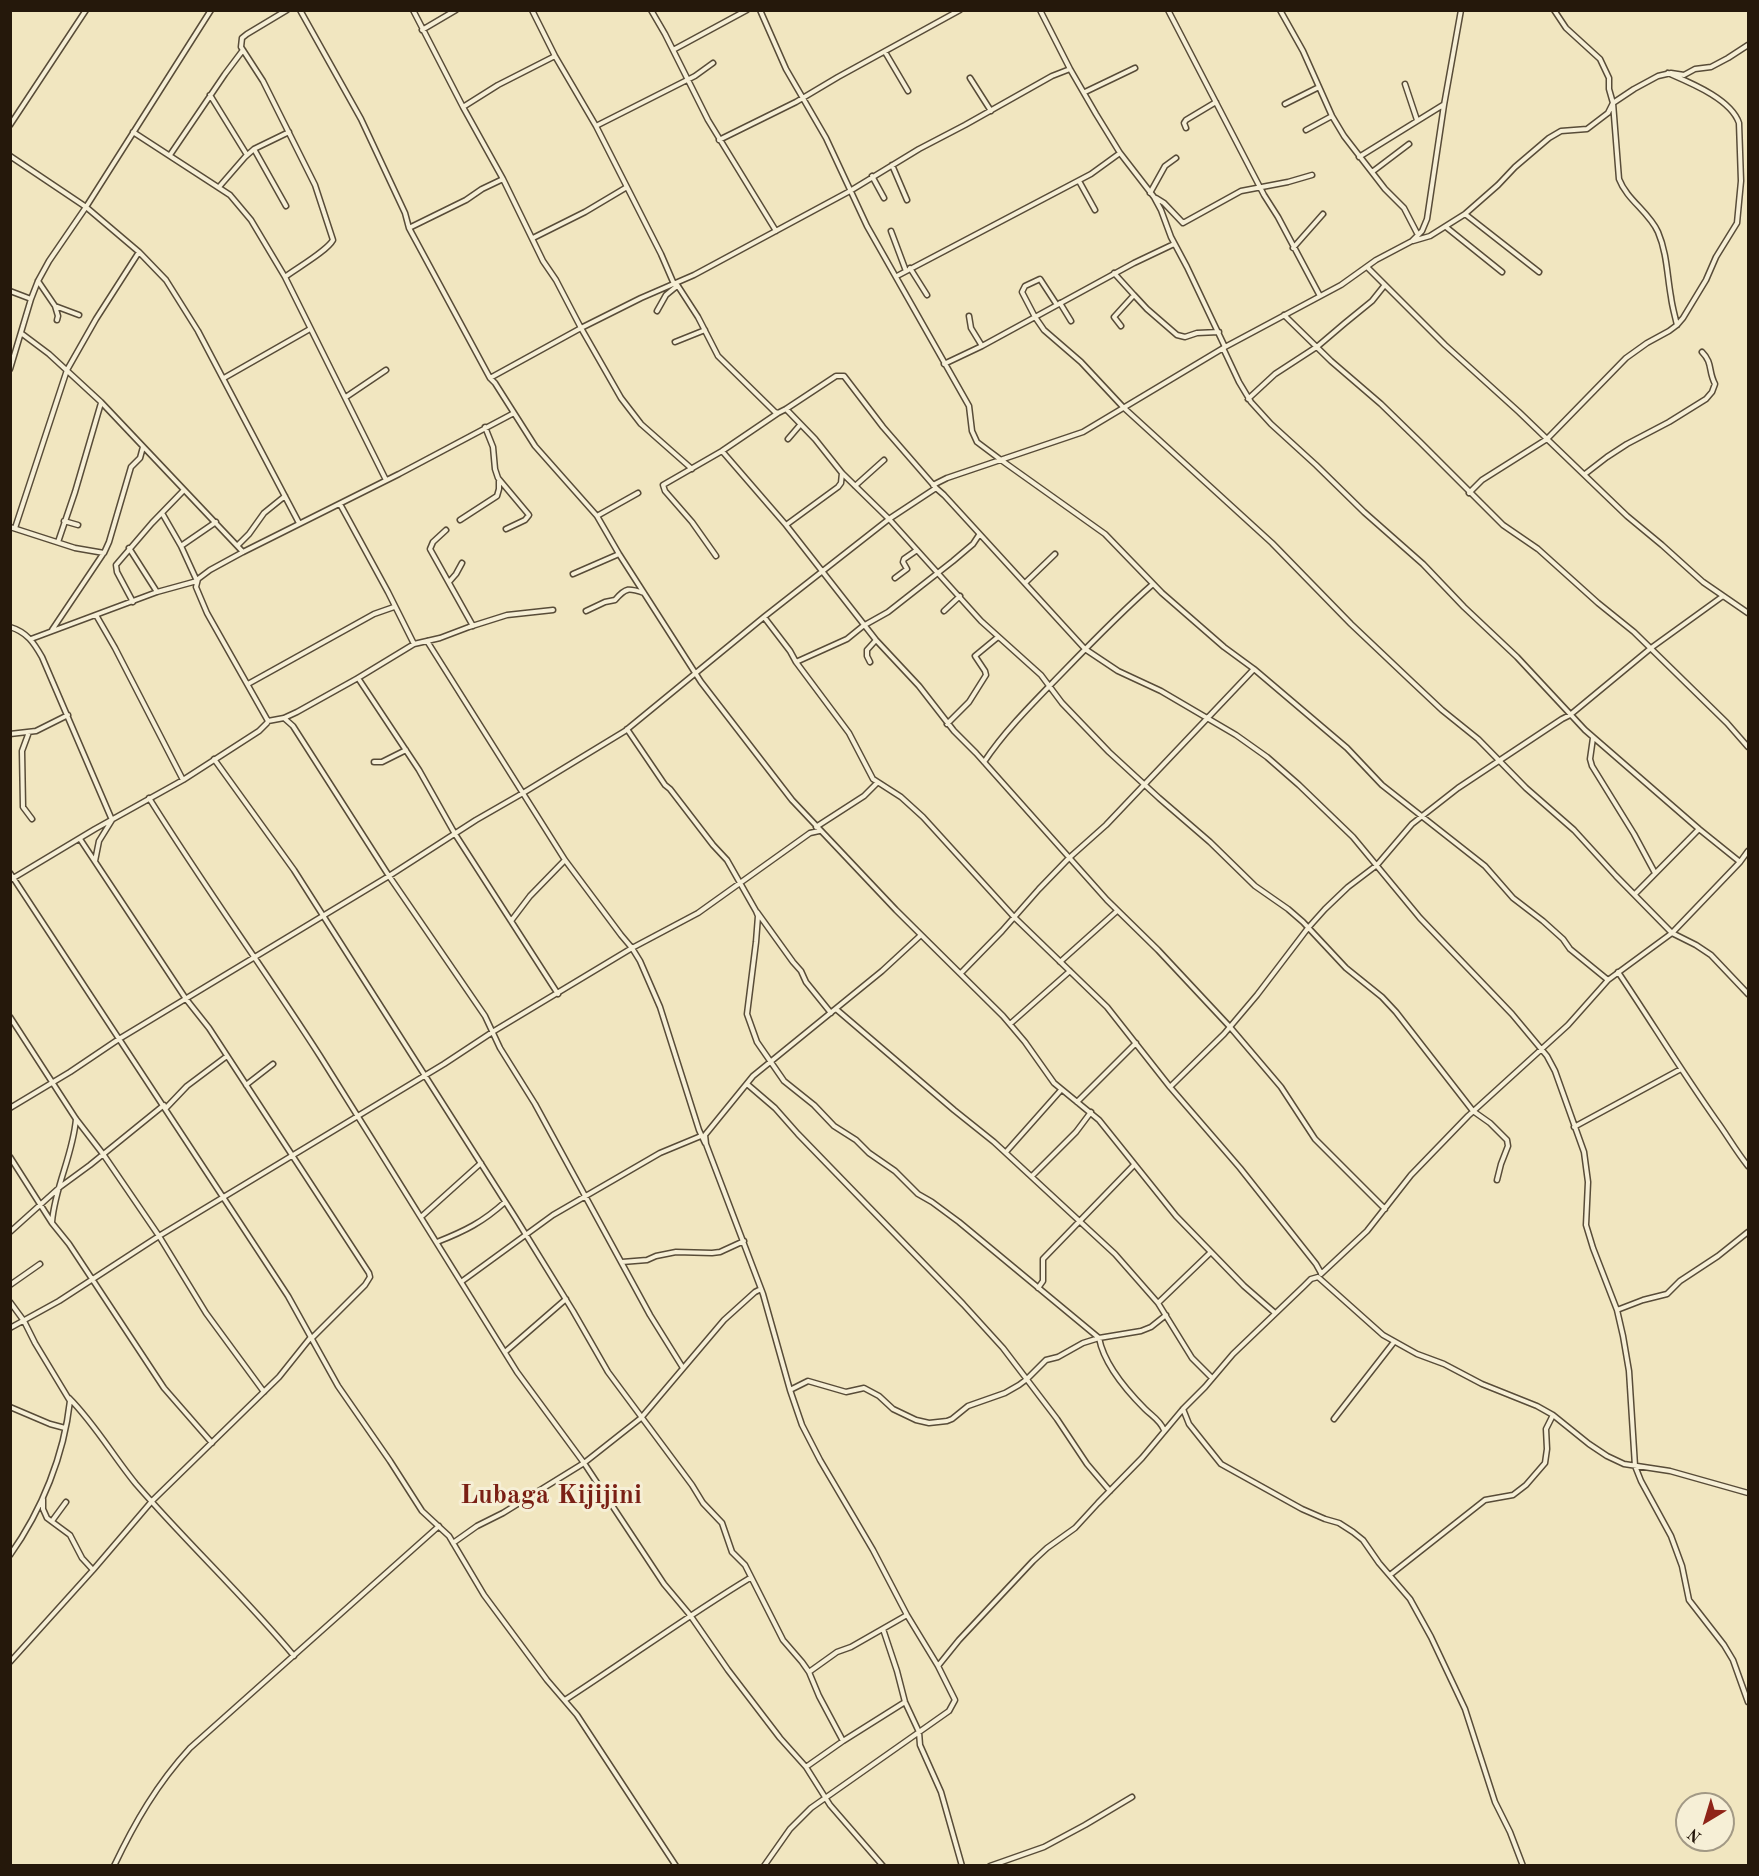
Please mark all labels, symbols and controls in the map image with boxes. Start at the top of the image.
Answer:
district label: Lubaga Kijijini [460,1480,642,1512]
north arrow [1675,1792,1735,1852]
text: N [1685,1825,1705,1845]

